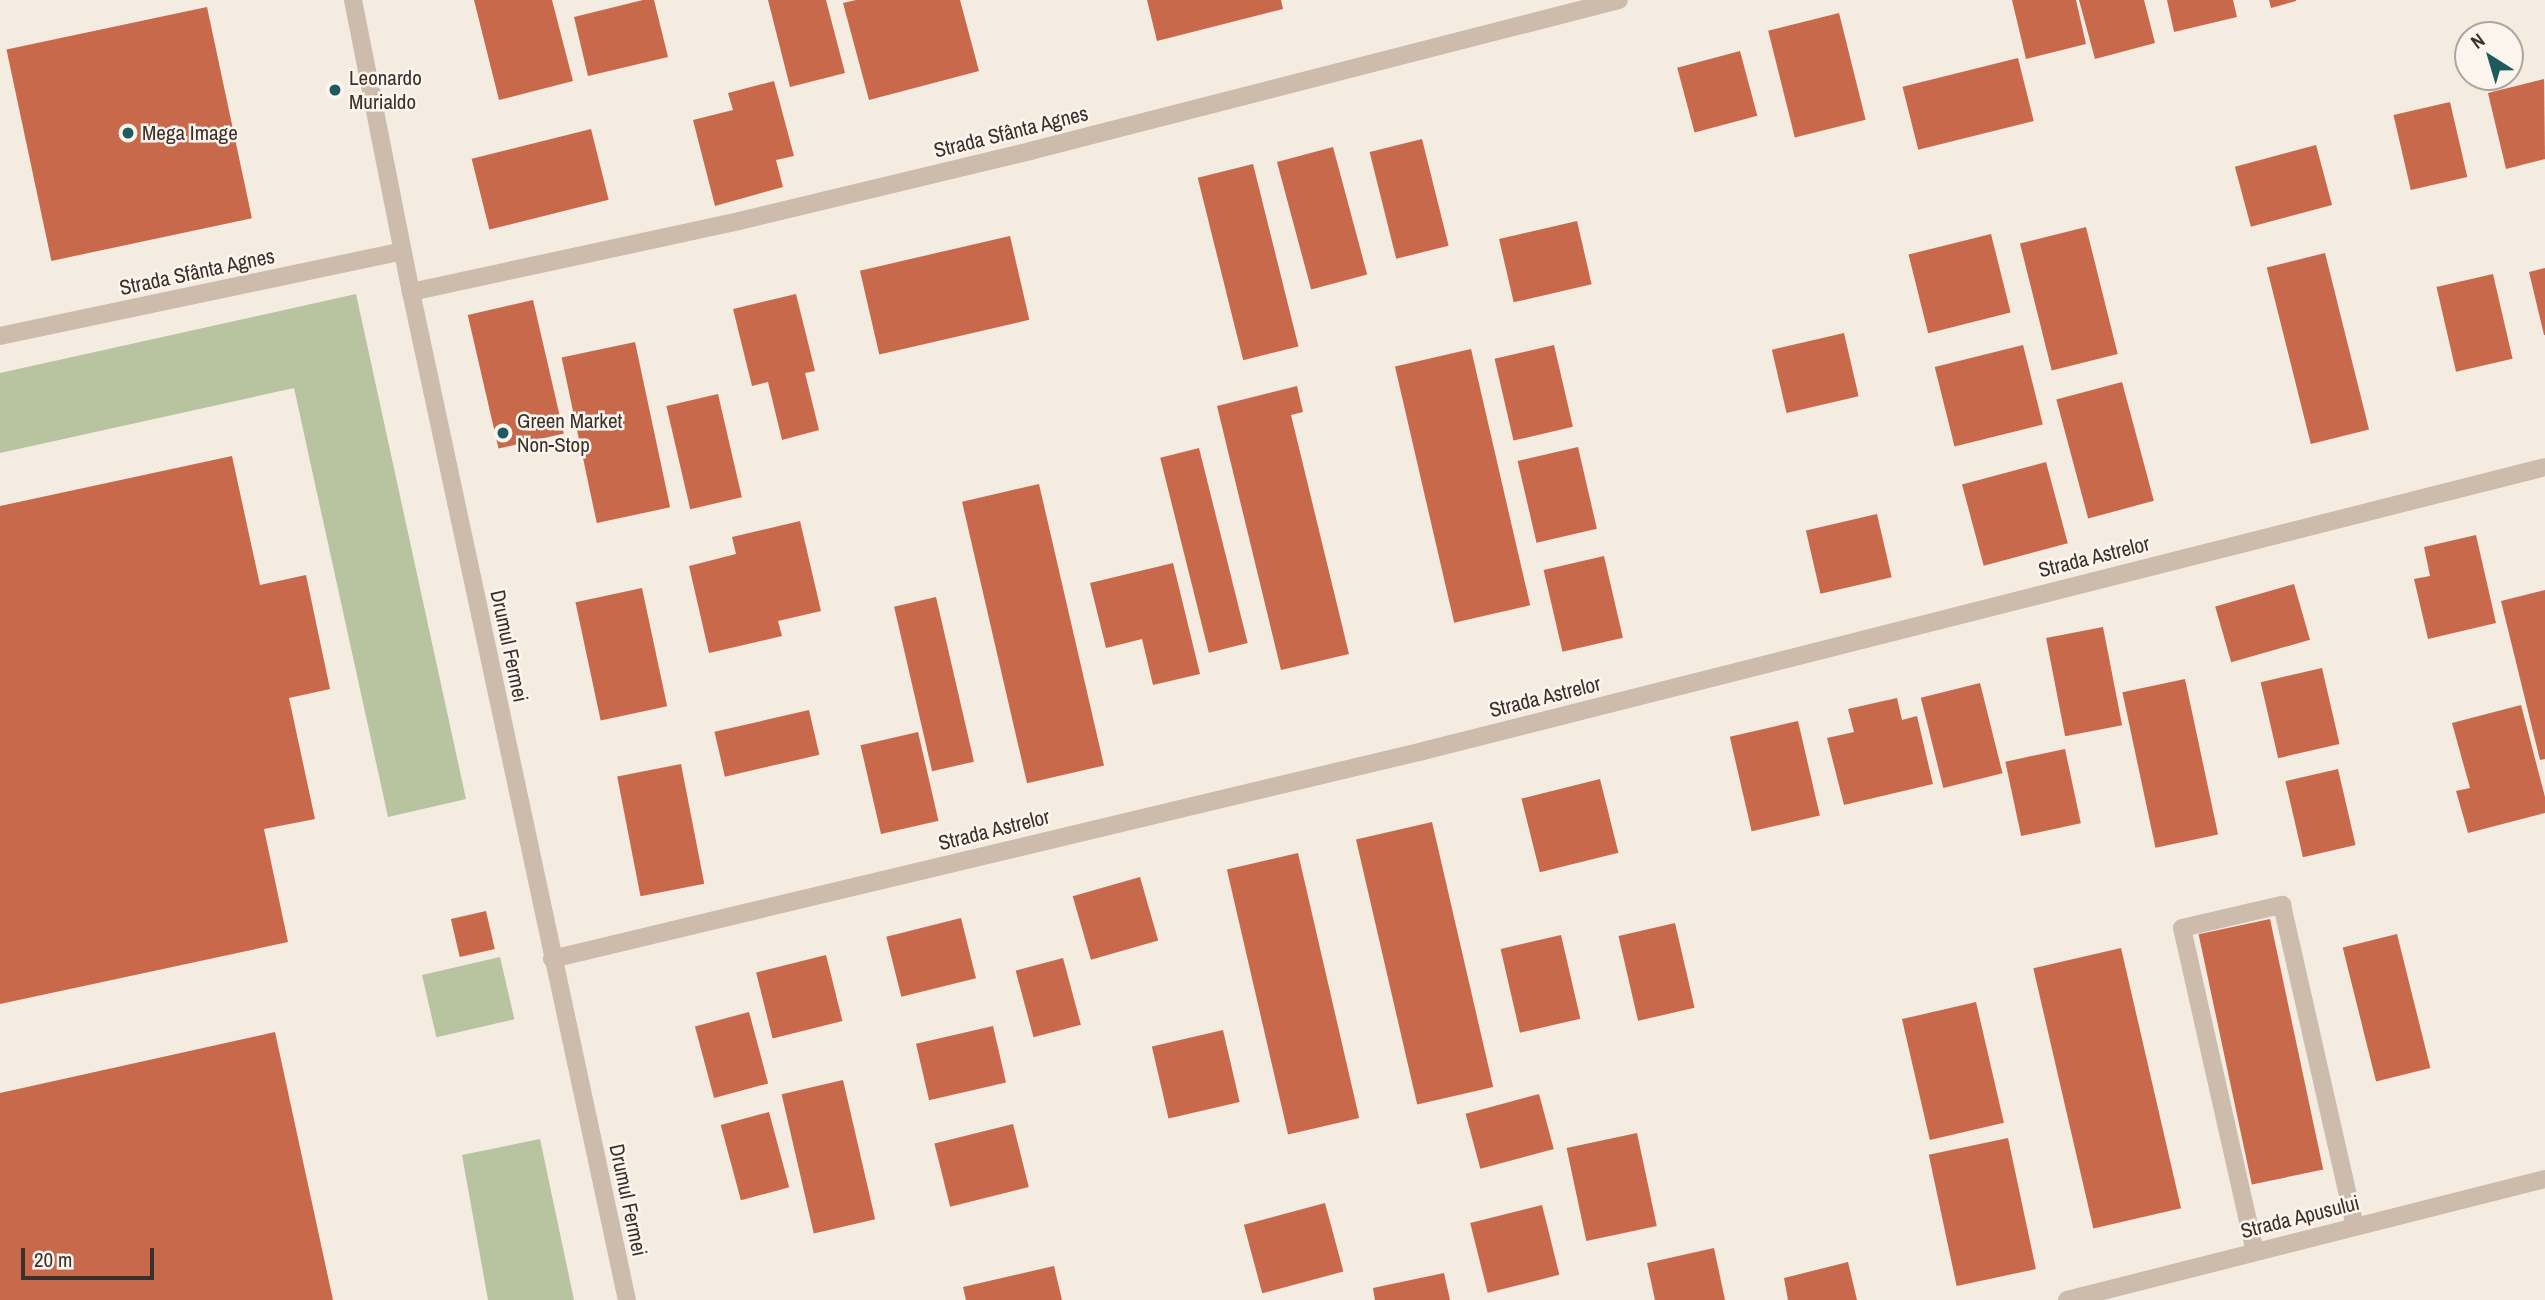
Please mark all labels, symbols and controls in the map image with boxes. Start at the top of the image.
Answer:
north arrow [2454,21,2524,91]
text: N [2465,27,2490,55]
place label: Leonardo Murialdo [349,65,422,115]
marker: Leonardo Murialdo [327,82,343,98]
street label: Strada Sfânta Agnes [931,101,1091,163]
place label: Mega Image [142,120,238,146]
marker: Mega Image [120,125,136,141]
street label: Strada Sfânta Agnes [117,243,277,301]
place label: Green Market Non-Stop [517,408,622,458]
marker: Green Market Non-Stop [495,425,511,441]
street label: Strada Astrelor [2035,531,2153,583]
street label: Drumul Fermei [485,588,533,704]
street label: Strada Astrelor [1486,671,1604,723]
street label: Strada Astrelor [935,804,1053,856]
street label: Drumul Fermei [604,1142,652,1258]
street label: Strada Apusului [2238,1190,2362,1244]
scale bar [24,1234,158,1278]
text: 20 m [34,1245,72,1274]

